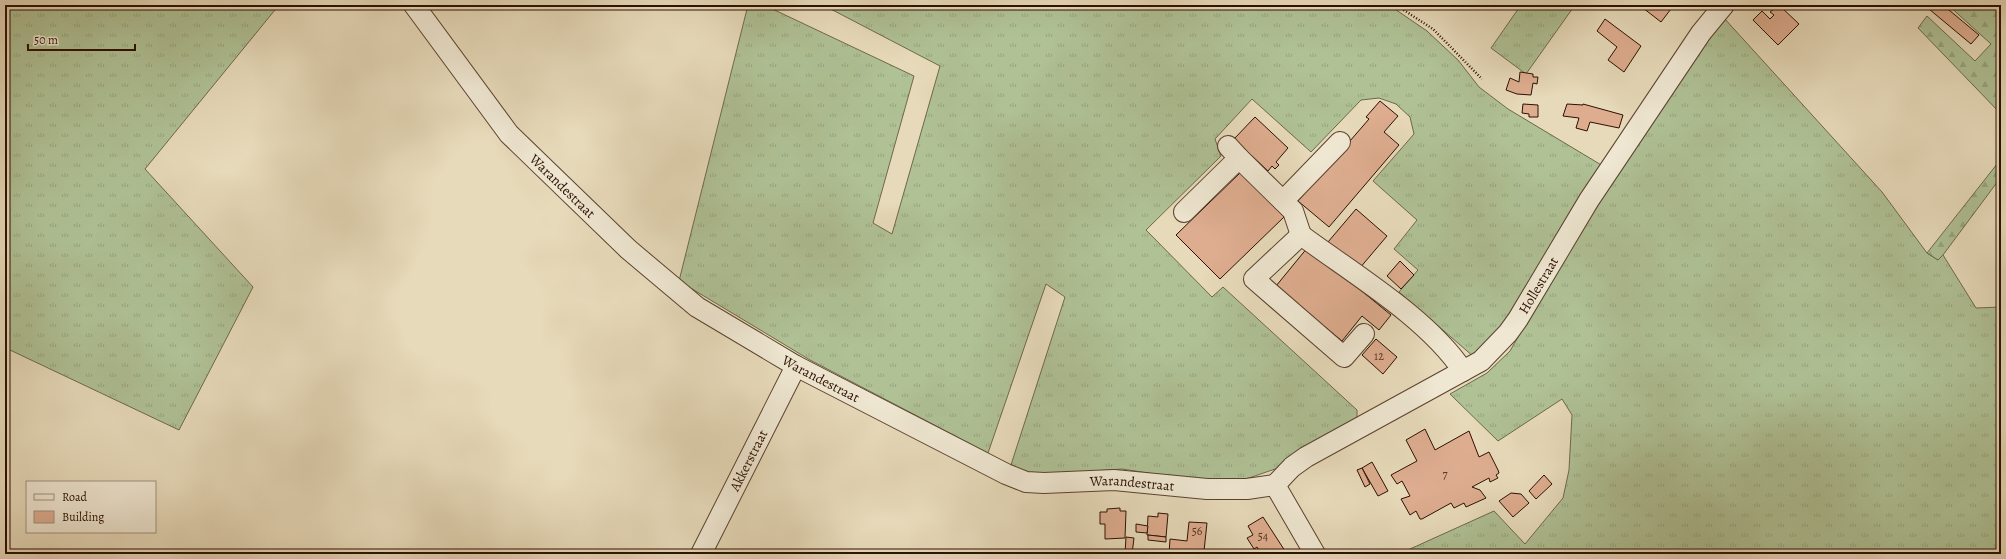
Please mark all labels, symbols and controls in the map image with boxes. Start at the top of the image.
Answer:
scale bar [28,26,135,52]
text: 50 m [34,32,58,48]
street label: Warandestraat [525,149,600,223]
street label: Hollestraat [1514,253,1563,318]
house number: 12 [1374,348,1384,364]
street label: Warandestraat [778,350,863,407]
street label: Akkerstraat [725,426,772,495]
house number: 7 [1442,466,1448,482]
street label: Warandestraat [1088,471,1176,496]
legend [26,481,156,533]
text: Road [62,489,88,505]
text: Building [62,509,104,525]
house number: 56 [1192,523,1203,539]
house number: 54 [1258,528,1269,544]

